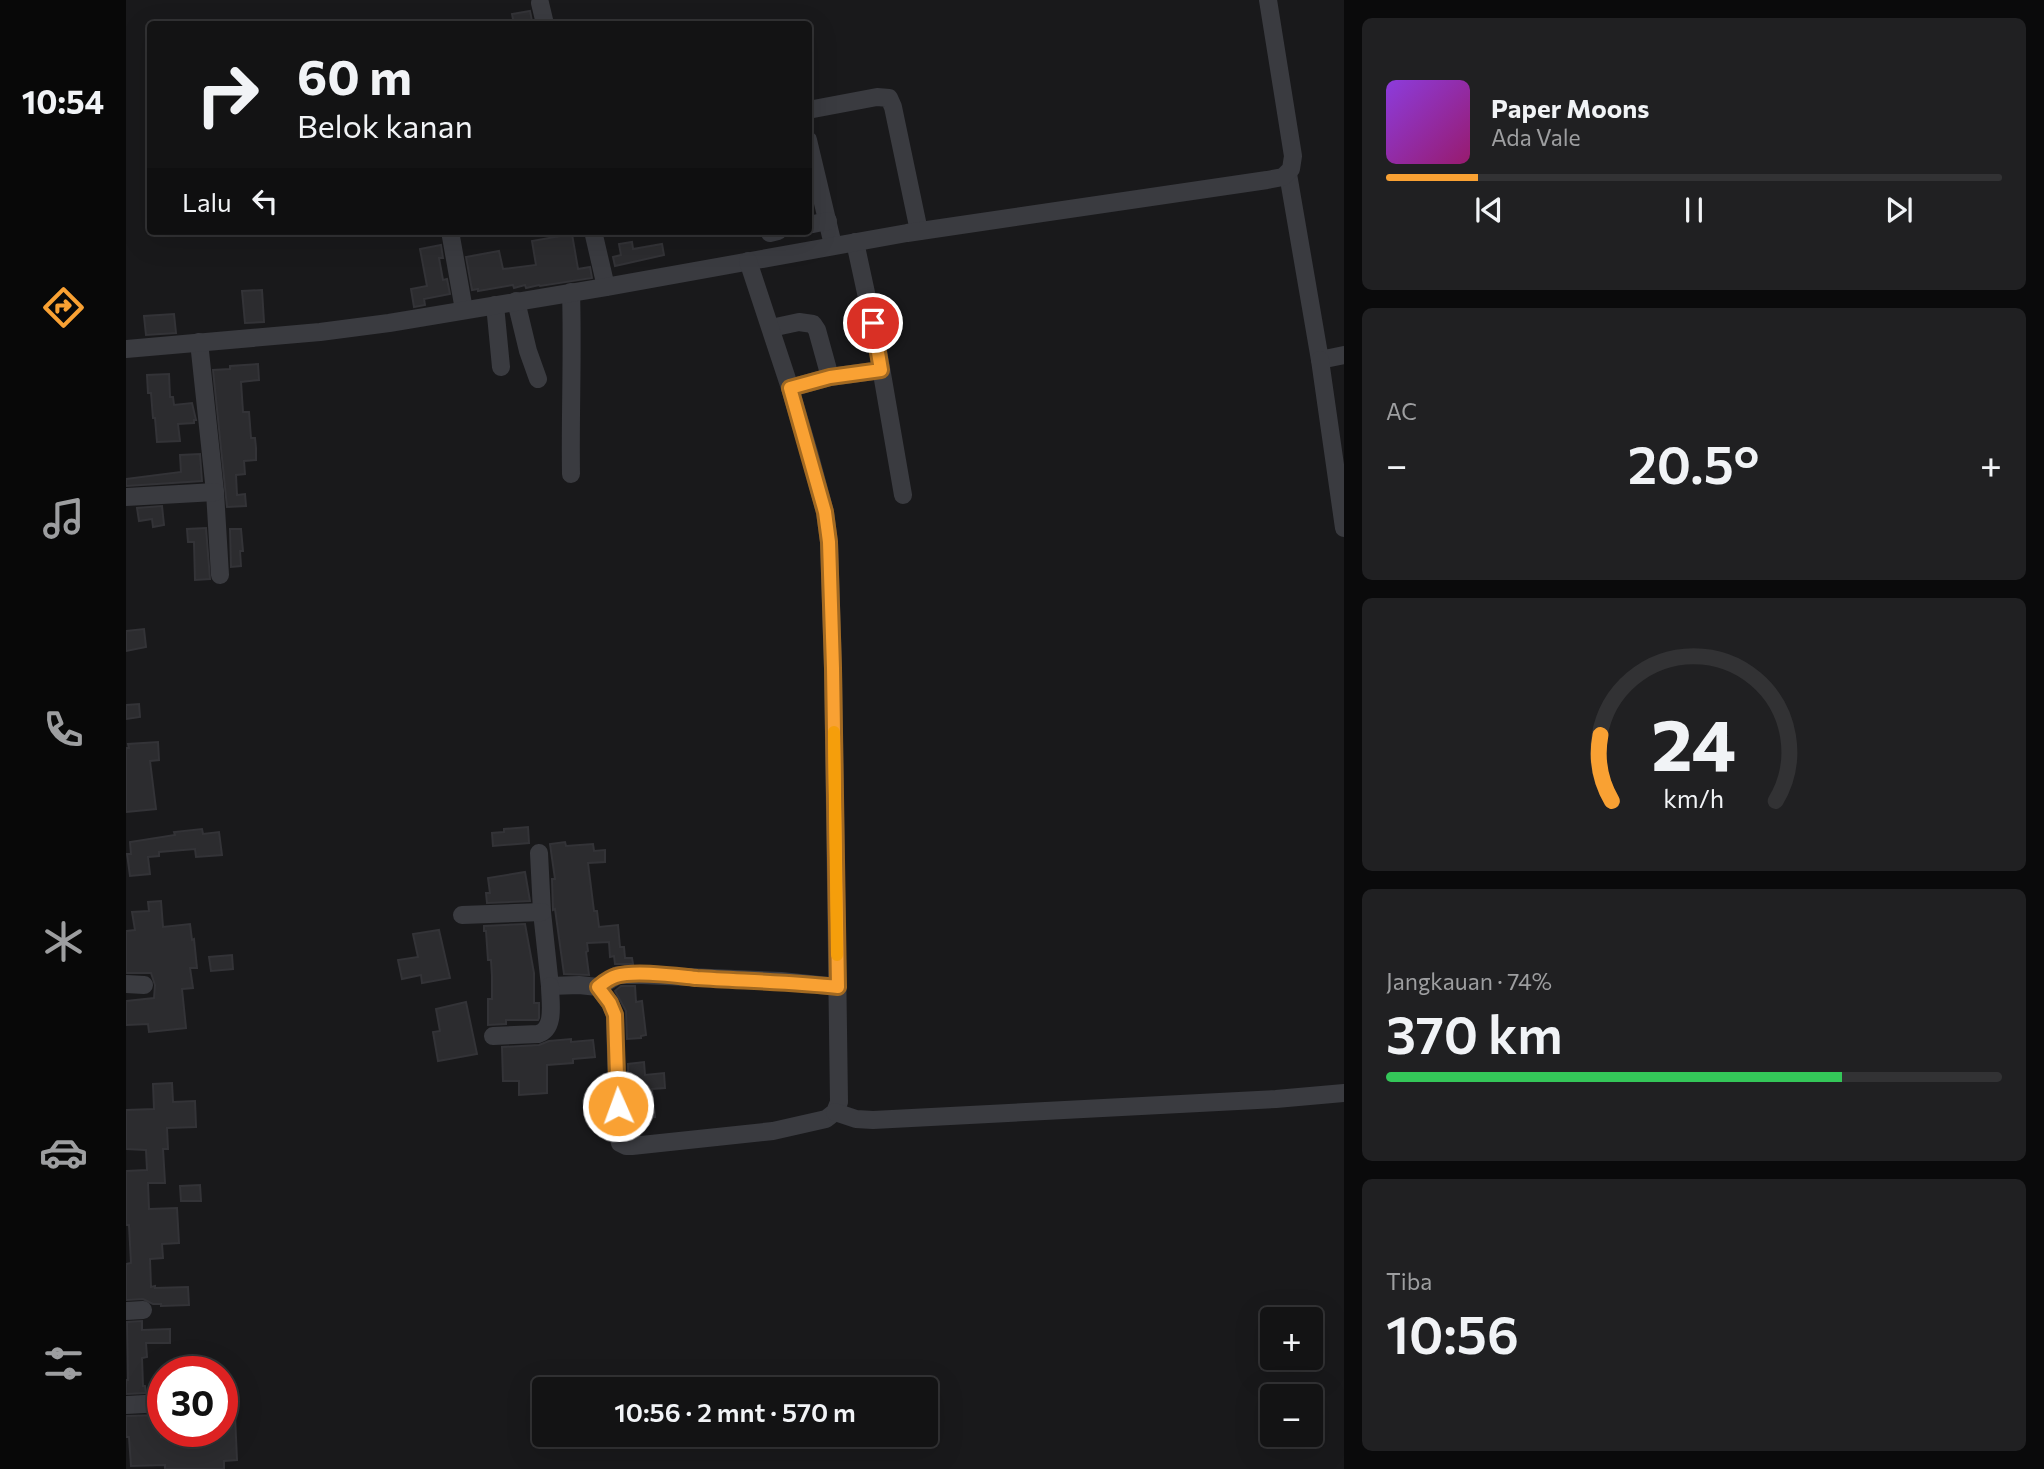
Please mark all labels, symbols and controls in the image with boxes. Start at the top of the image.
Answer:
text: 60 m [297,45,412,105]
icon: right [182,49,273,140]
text: 10:54 [22,81,104,121]
text: Paper Moons [1491,92,1649,123]
text: Belok kanan [297,105,473,145]
text: Ada Vale [1491,123,1581,151]
icon: left [246,182,284,220]
text: Lalu [182,186,232,217]
icon: previous [1470,191,1508,229]
icon: pause [1675,191,1713,229]
icon: next [1880,191,1918,229]
icon: directions [39,283,88,332]
pin [843,293,903,353]
icon: arrive [854,304,892,342]
text: AC [1386,397,1417,425]
text: 20.5° [1628,431,1759,495]
text: − [1386,440,1408,487]
text: + [1980,440,2002,487]
icon: music [39,494,88,543]
text: 24 [1651,697,1737,786]
icon: phone [39,705,88,754]
text: km/h [1664,782,1724,812]
icon: climate [39,917,88,966]
text: Jangkauan · 74% [1386,967,1552,995]
text: 370 km [1386,1001,1563,1065]
position arrow [581,1069,655,1143]
icon: car [39,1128,88,1177]
text: Tiba [1386,1267,1432,1295]
text: 10:56 [1386,1301,1519,1365]
map controls [1260,1307,1323,1447]
button: + [1260,1307,1323,1370]
icon: filters [39,1339,88,1388]
speed limit sign: 30 [147,1356,238,1447]
button: − [1260,1384,1323,1447]
text: 10:56 · 2 mnt · 570 m [614,1396,856,1427]

